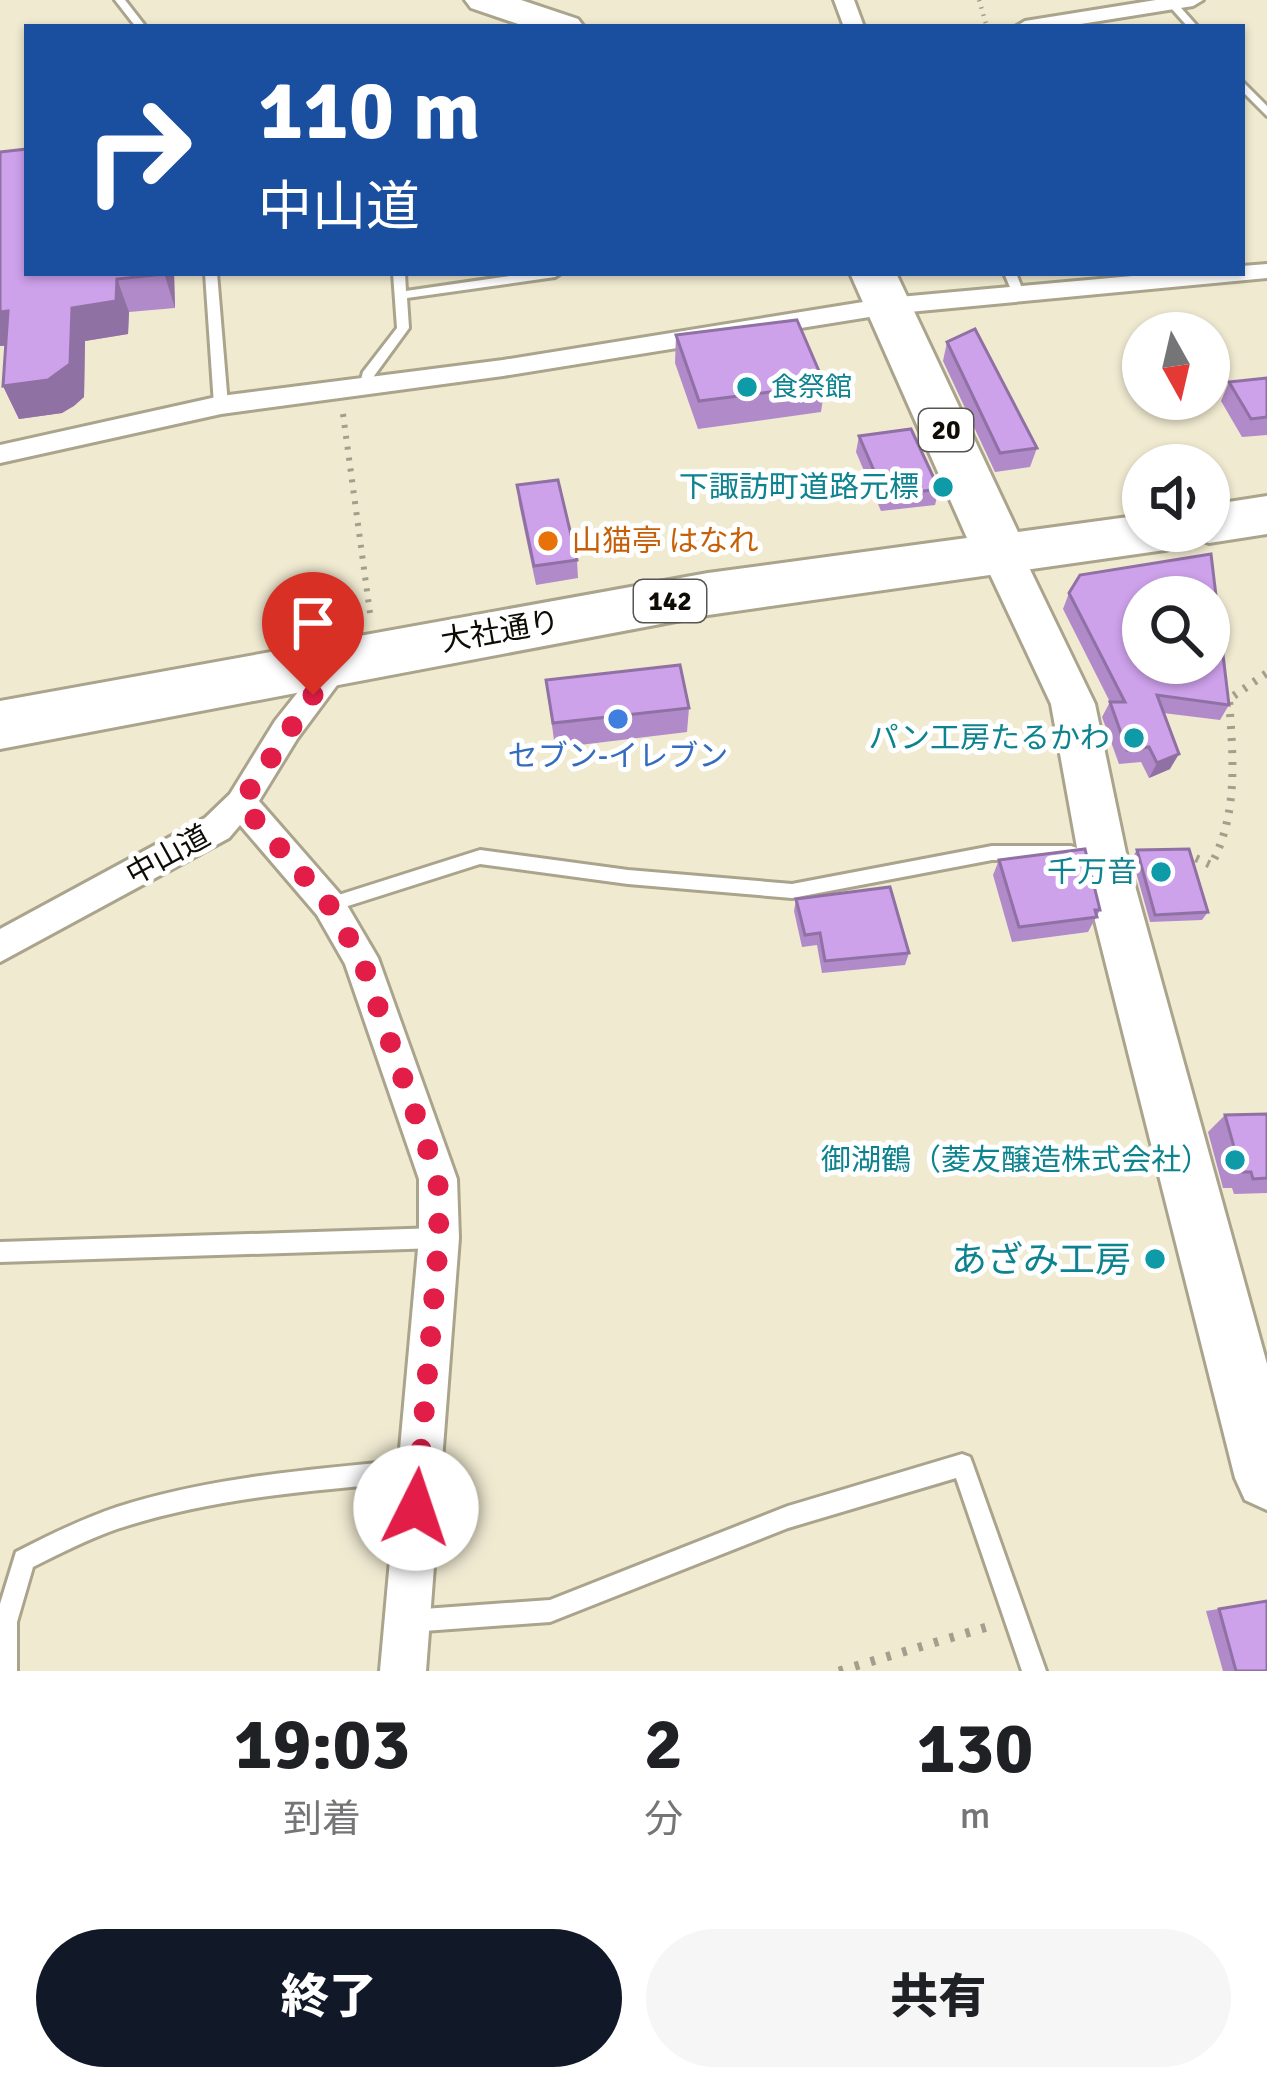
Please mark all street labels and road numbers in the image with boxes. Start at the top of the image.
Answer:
road number: 20 [919,409,973,451]
road number: 142 [634,580,706,622]
street label: 大社通り [438,603,562,660]
street label: 中山道 [120,817,217,893]

